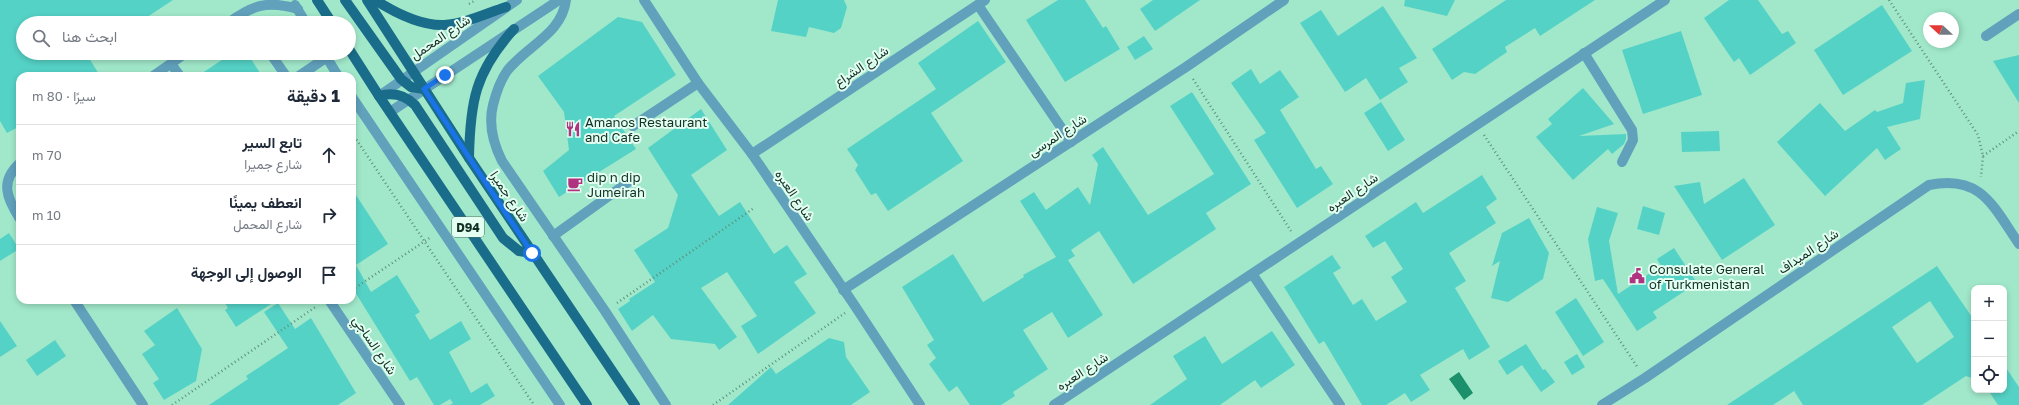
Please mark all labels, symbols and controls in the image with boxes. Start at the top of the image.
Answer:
street label: شارع المحمل [407,11,474,64]
north arrow [1923,12,1959,48]
search box [16,16,356,60]
icon: search [30,27,52,49]
text: ابحث هنا [62,27,117,45]
street label: شارع الشراع [831,42,892,92]
route end [436,66,454,84]
text: 1 دقيقة [287,85,340,106]
text: سيرًا · 80 m [32,88,96,104]
street label: شارع المرسى [1025,110,1090,161]
place label: Amanos Restaurant and Cafe [585,114,707,145]
restaurant icon: Amanos Restaurant and Cafe [564,120,582,138]
text: تابع السير [242,133,302,151]
icon: ahead [318,144,340,166]
text: 70 m [32,147,62,163]
text: شارع جميرا [244,156,302,172]
street label: شارع العبره [770,166,818,225]
street label: شارع جميرا [486,168,533,226]
place label: dip n dip Jumeirah [587,169,645,200]
street label: شارع العبره [1323,169,1382,217]
cafe icon: dip n dip Jumeirah [566,175,584,193]
text: انعطف يمينًا [229,193,302,211]
icon: right [318,204,340,226]
text: 10 m [32,207,61,223]
text: شارع المحمل [233,216,302,232]
road number: D94 [452,217,484,237]
street label: شارع الميداف [1775,225,1842,279]
route start [523,244,541,262]
place label: Consulate General of Turkmenistan [1649,261,1764,292]
text: الوصول إلى الوجهة [191,263,302,281]
icon: arrive [318,264,340,286]
public building icon: Consulate General of Turkmenistan [1628,267,1646,285]
map controls [1971,285,2007,393]
button: + [1971,285,2007,321]
street label: شارع الساجي [347,312,401,379]
button: − [1971,321,2007,357]
street label: شارع العبره [1053,348,1112,395]
button: locate [1971,357,2007,393]

